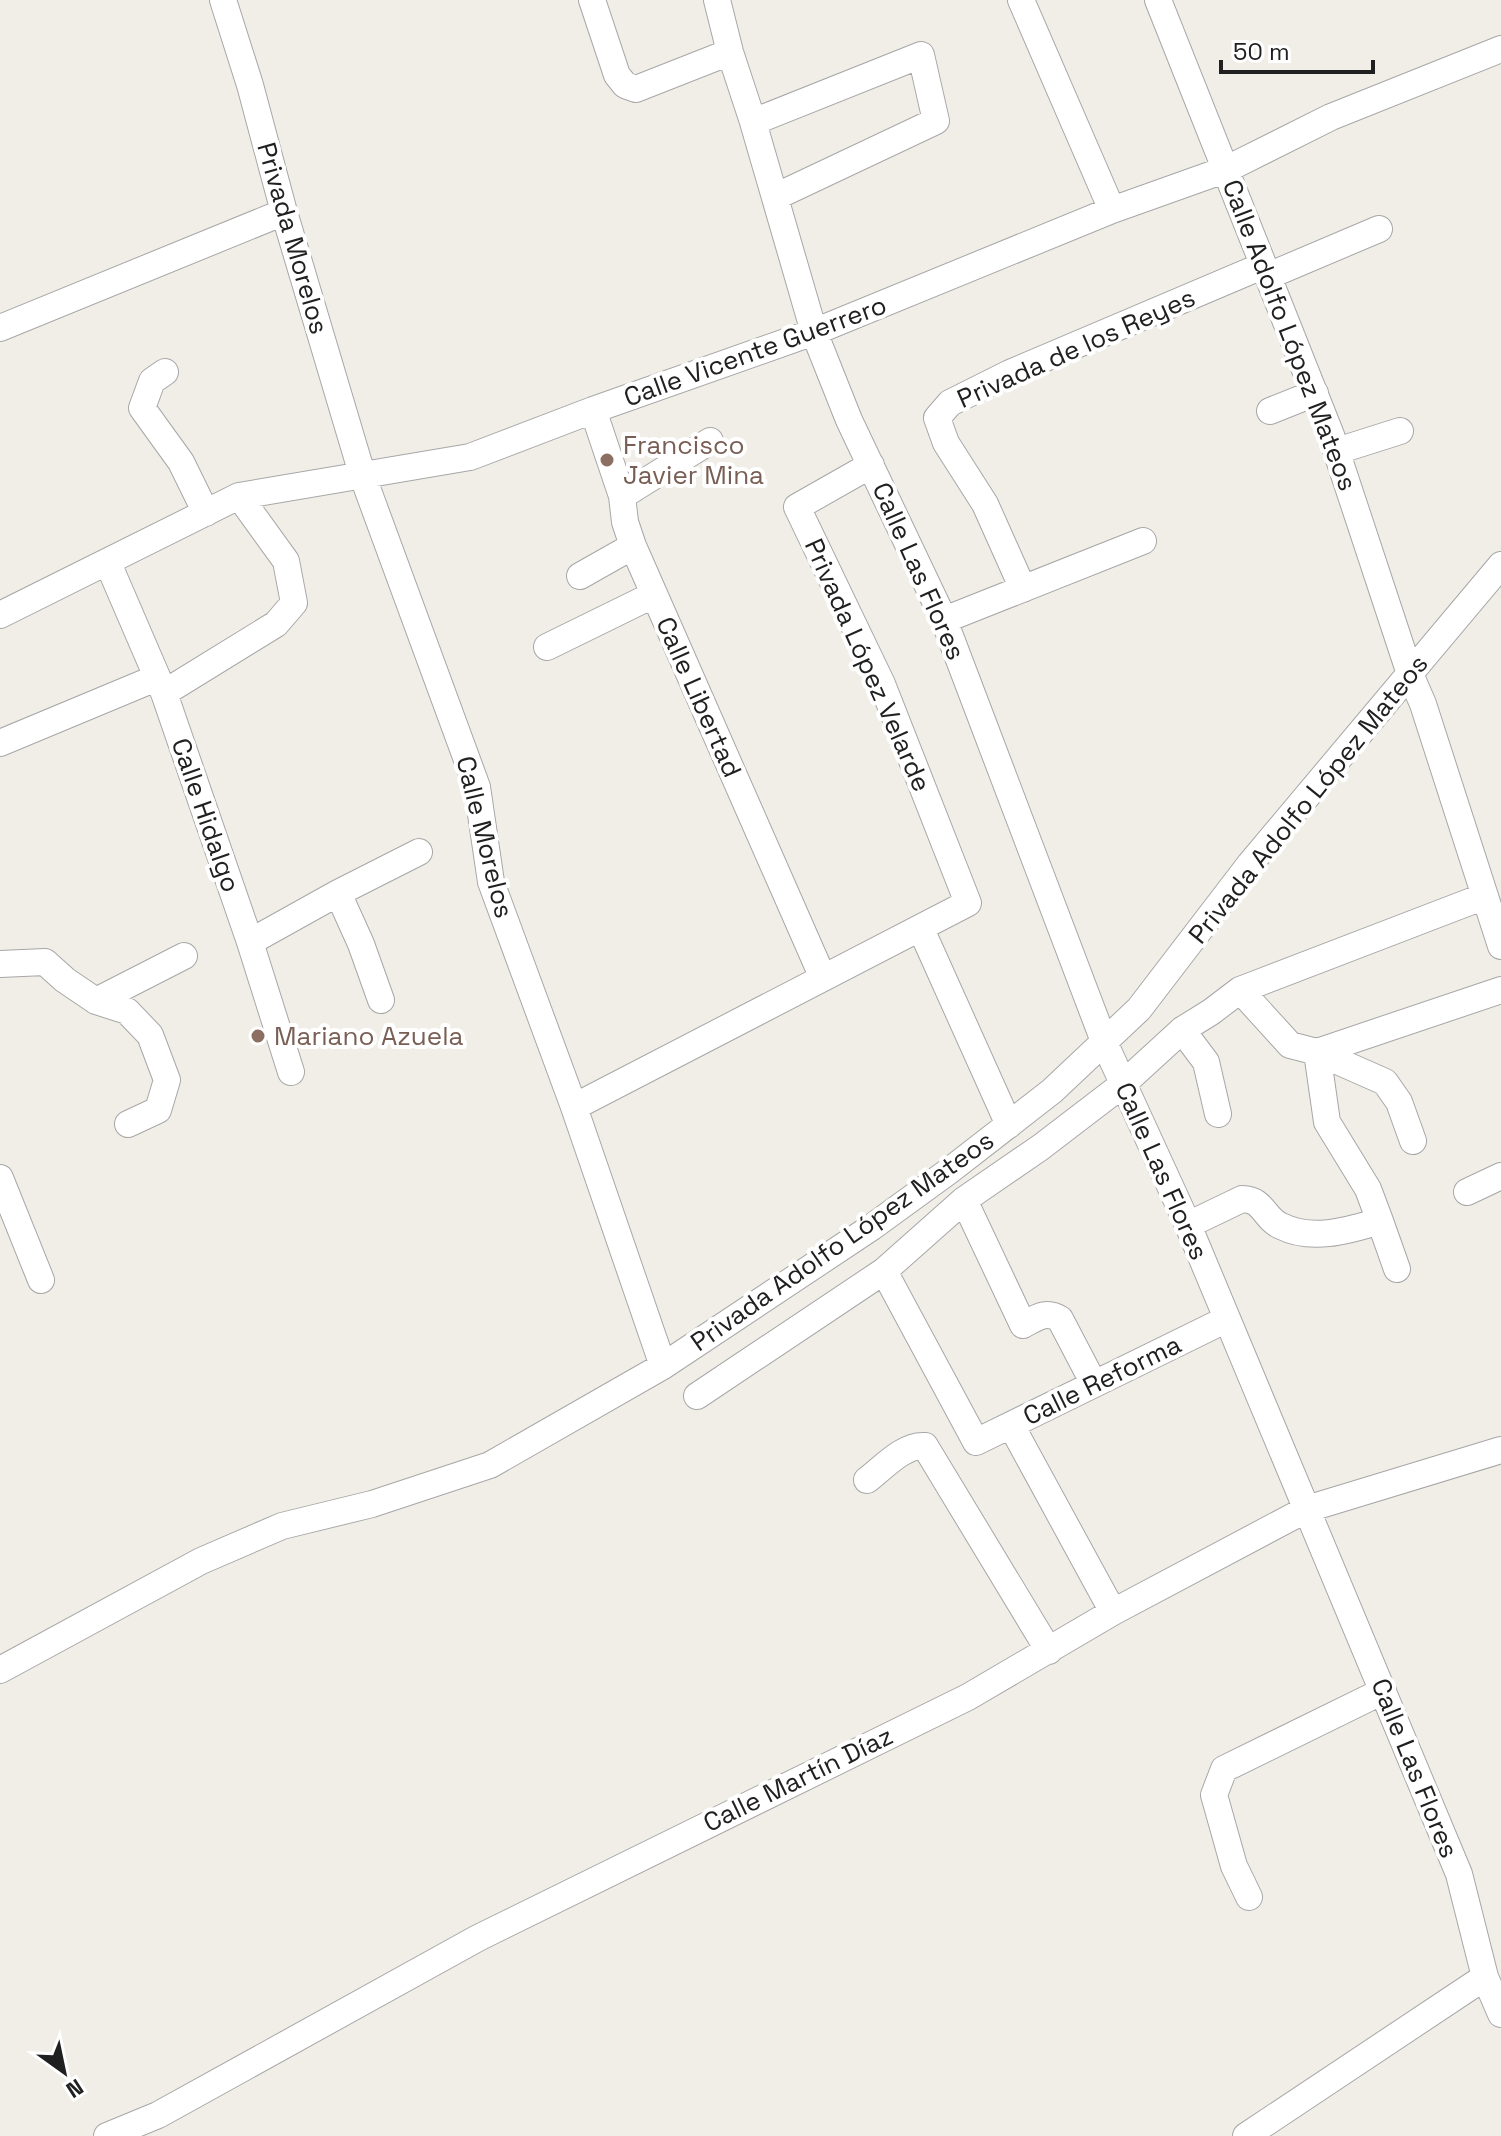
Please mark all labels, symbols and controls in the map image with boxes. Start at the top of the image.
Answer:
scale bar [1221,24,1373,74]
text: 50 m [1233,36,1290,67]
street label: Privada Morelos [249,138,337,338]
street label: Calle Adolfo López Mateos [1215,175,1365,495]
street label: Privada de los Reyes [952,280,1200,416]
street label: Calle Vicente Guerrero [619,288,891,414]
place label: Francisco Javier Mina [623,428,764,492]
marker: Francisco Javier Mina [598,451,616,469]
street label: Calle Las Flores [865,477,973,665]
street label: Privada López Velarde [797,533,939,797]
street label: Calle Libertad [648,611,750,783]
street label: Privada Adolfo López Mateos [1181,647,1435,951]
street label: Calle Hidalgo [164,733,248,897]
street label: Calle Morelos [448,752,522,922]
place label: Mariano Azuela [274,1019,464,1053]
marker: Mariano Azuela [249,1027,267,1045]
street label: Calle Las Flores [1108,1077,1216,1265]
street label: Privada Adolfo López Mateos [684,1123,1000,1359]
street label: Calle Reforma [1017,1327,1187,1433]
street label: Calle Las Flores [1364,1673,1466,1863]
street label: Calle Martín Díaz [698,1718,898,1840]
north arrow [24,2032,104,2112]
text: N [61,2073,89,2105]

